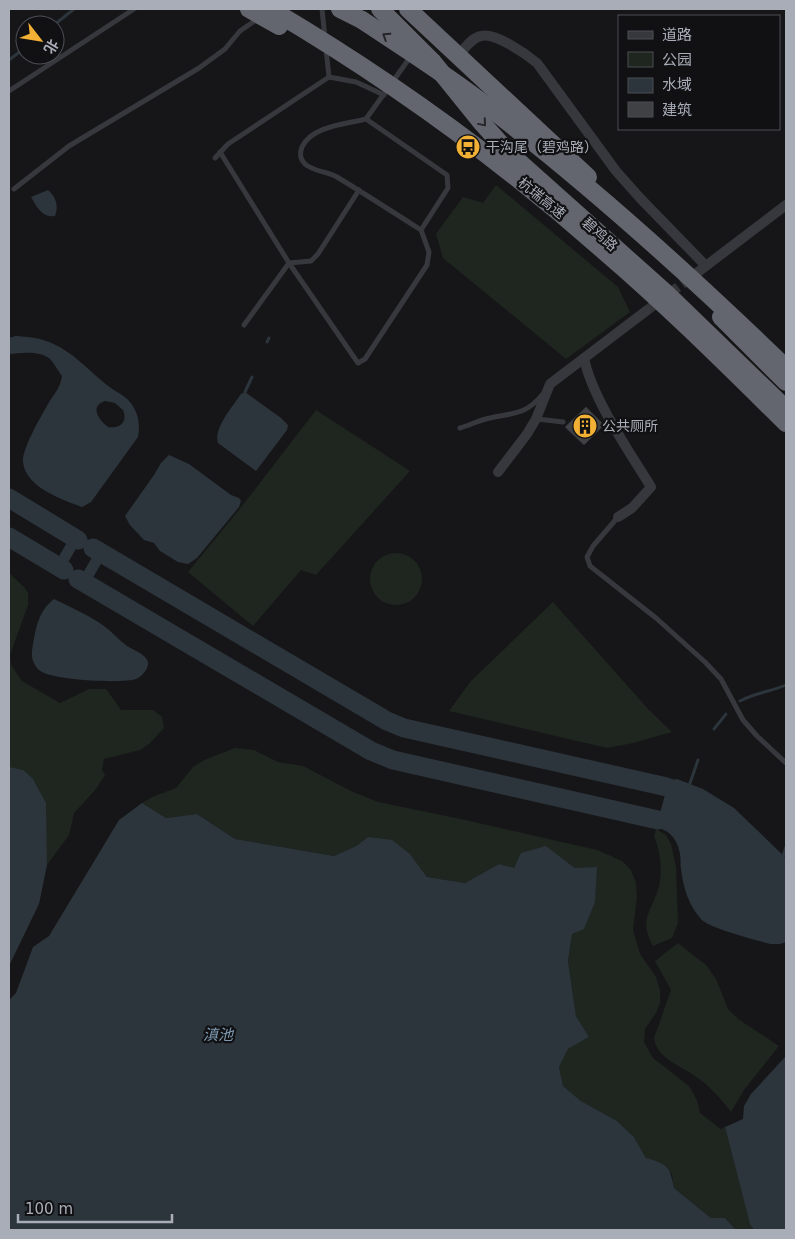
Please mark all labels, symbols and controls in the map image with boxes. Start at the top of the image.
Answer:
north arrow [15,15,65,65]
legend [618,15,780,130]
text: 道路 [662,26,692,44]
one-way arrow [382,33,391,42]
text: 北 [41,37,62,57]
text: 公园 [662,51,692,69]
text: 水域 [662,76,692,94]
text: 建筑 [662,101,692,119]
one-way arrow [477,117,485,126]
bus stop icon: 干沟尾（碧鸡路） [455,134,481,160]
place label: 干沟尾（碧鸡路） [486,139,598,155]
street label: 杭瑞高速 [515,174,569,222]
street label: 碧鸡路 [579,214,621,254]
building icon: 公共厕所 [572,413,598,439]
place label: 公共厕所 [602,418,658,434]
water label: 滇池 [203,1026,235,1044]
scale bar [18,1192,171,1224]
text: 100 m [25,1200,73,1218]

